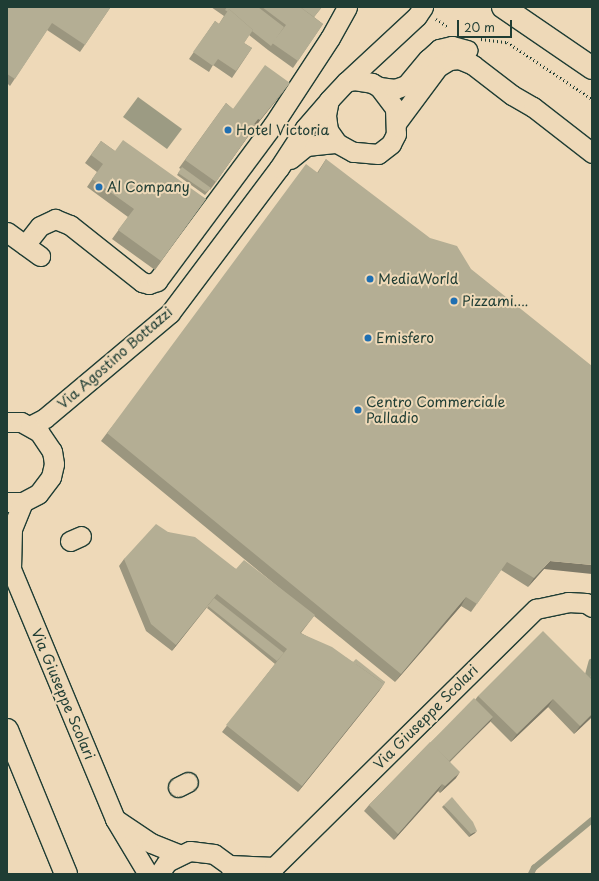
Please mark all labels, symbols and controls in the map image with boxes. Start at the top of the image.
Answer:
scale bar [459,12,514,38]
text: 20 m [464,18,495,36]
place label: Hotel Victoria [236,122,329,138]
marker: Hotel Victoria [223,125,233,135]
place label: Al Company [107,179,191,195]
marker: Al Company [94,182,104,192]
place label: MediaWorld [378,271,458,287]
marker: MediaWorld [365,274,375,284]
place label: Pizzami.... [462,293,529,309]
marker: Pizzami.... [449,296,459,306]
street label: Via Agostino Bottazzi [54,304,176,412]
place label: Emisfero [376,330,434,346]
marker: Emisfero [363,333,373,343]
place label: Centro Commerciale Palladio [366,394,506,426]
marker: Centro Commerciale Palladio [353,405,363,415]
street label: Via Giuseppe Scolari [28,626,98,762]
street label: Via Giuseppe Scolari [371,662,481,772]

